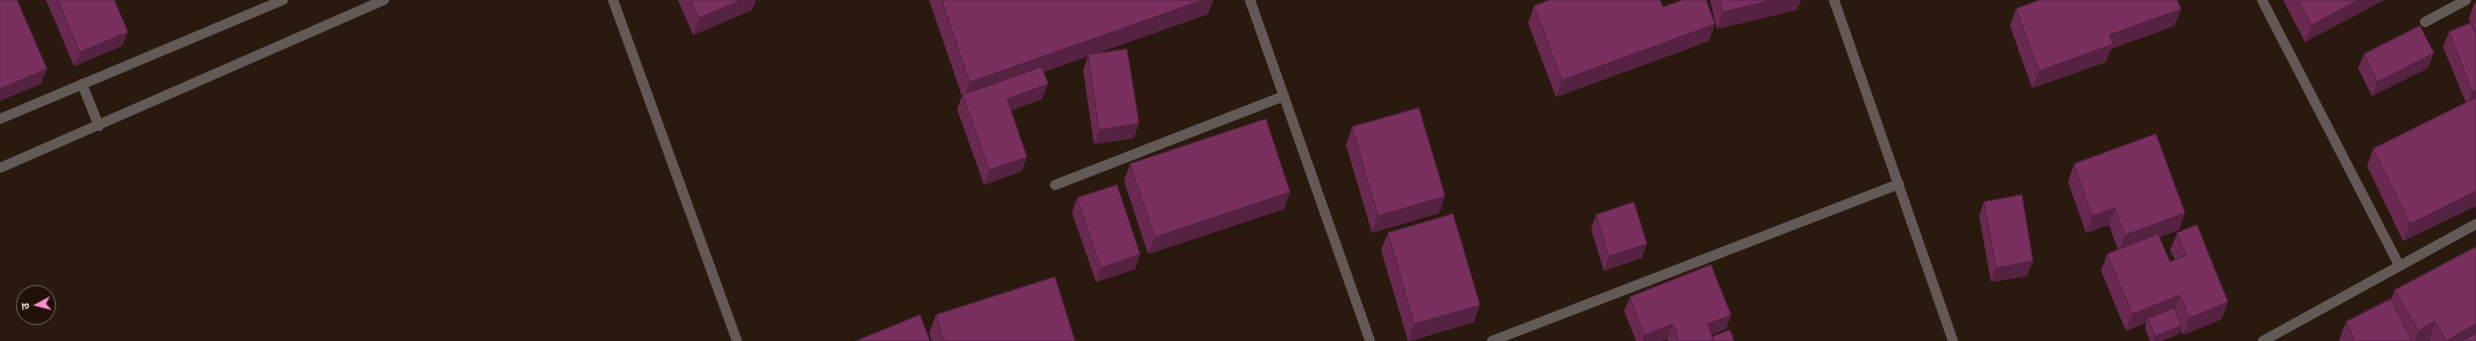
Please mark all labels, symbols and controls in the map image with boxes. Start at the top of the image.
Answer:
north arrow [16,285,56,325]
text: उ [18,302,32,310]

